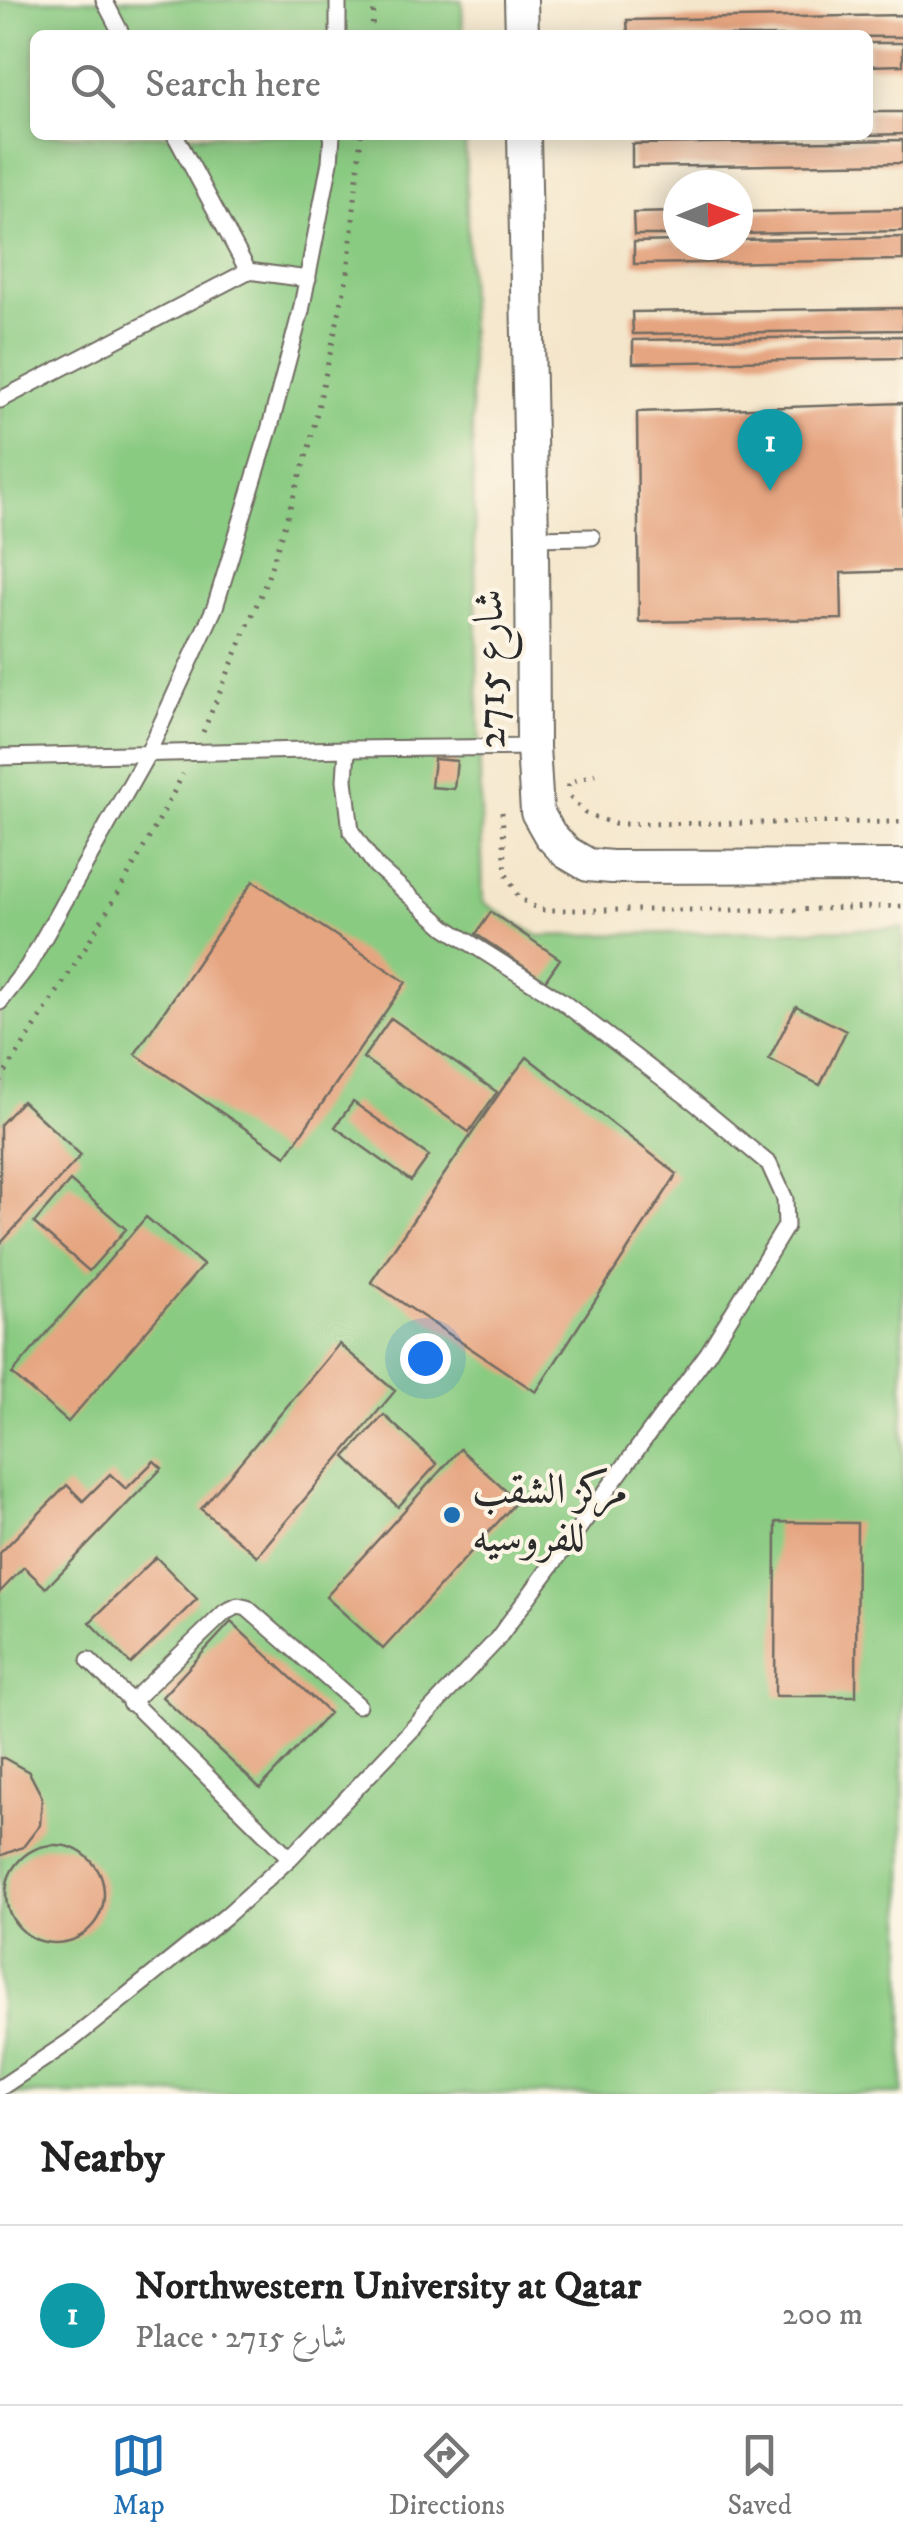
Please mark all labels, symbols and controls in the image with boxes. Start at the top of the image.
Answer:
search box [30,30,873,140]
icon: search [65,58,120,113]
text: Search here [145,61,321,109]
north arrow [663,170,753,260]
pin: 1 [738,408,802,491]
street label: شارع 2715 [464,589,525,749]
your location [400,1333,451,1384]
place label: مركز الشقب للفروسيه [472,1465,628,1565]
marker: مركز الشقب للفروسيه [441,1504,463,1526]
text: Nearby [40,2133,164,2185]
text: Northwestern University at Qatar [135,2263,641,2311]
text: 1 [67,2295,78,2335]
text: 200 m [782,2295,863,2335]
text: Place · شارع 2715 [135,2318,347,2358]
tab: Map [111,2428,166,2523]
tab: Directions [389,2428,505,2523]
tab: Saved [727,2428,792,2523]

